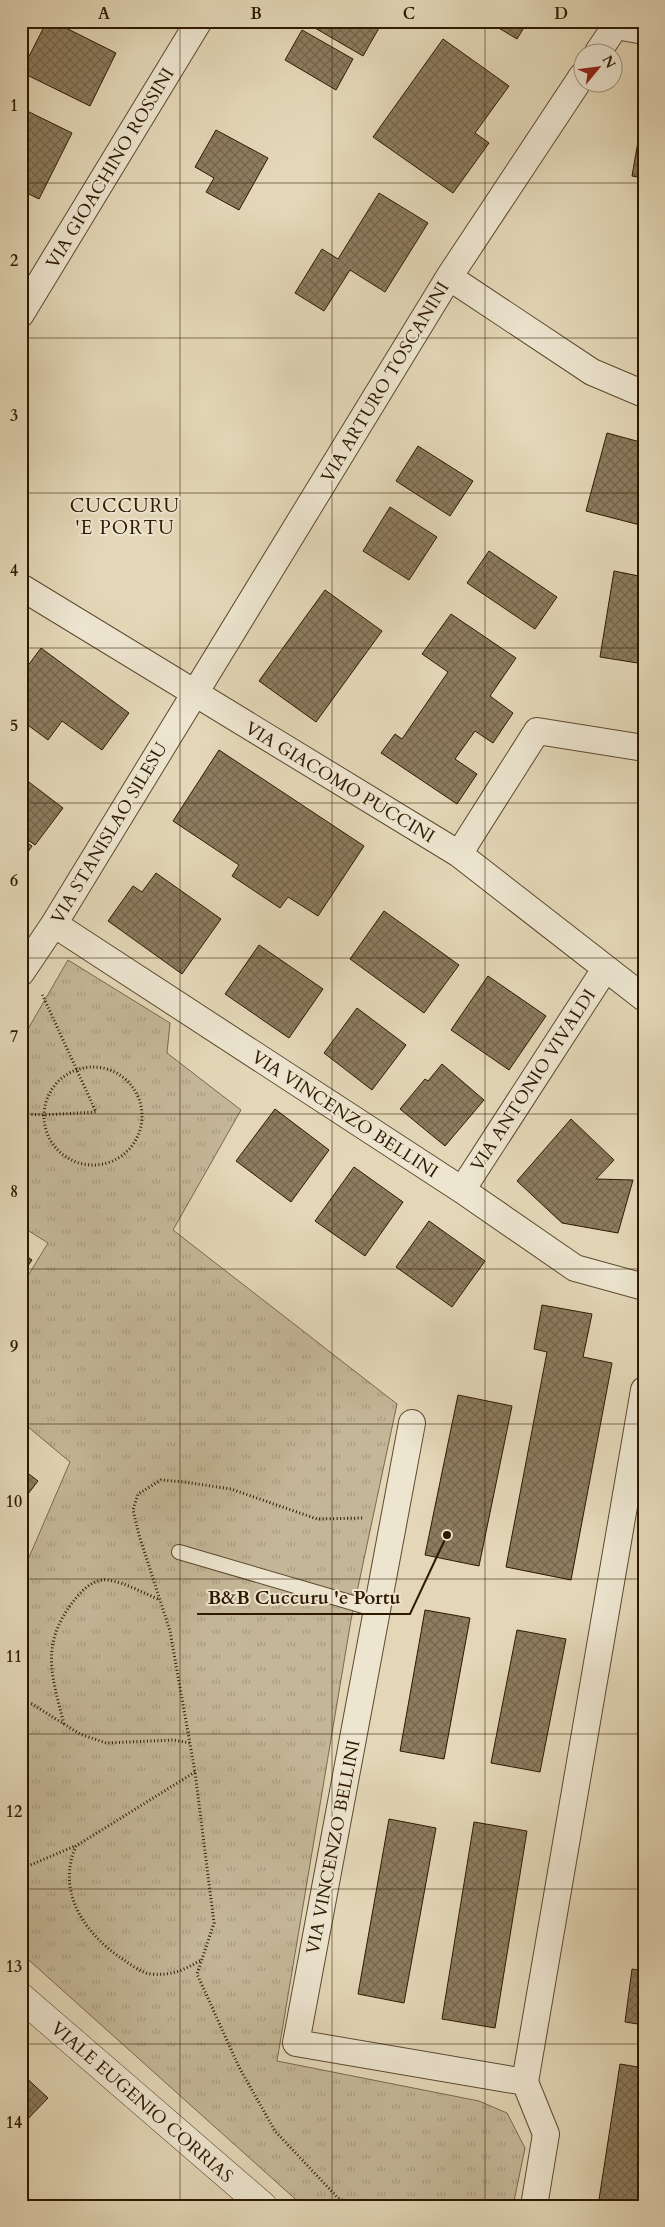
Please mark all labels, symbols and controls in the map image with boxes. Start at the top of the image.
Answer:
text: A [98,3,110,25]
text: B [250,3,262,25]
text: C [403,3,415,25]
text: D [554,3,568,25]
north arrow [572,42,622,92]
text: N [598,52,620,72]
street label: VIA GIOACHINO ROSSINI [40,63,180,273]
text: 1 [10,95,18,117]
text: 2 [10,250,18,272]
street label: VIA ARTURO TOSCANINI [315,277,455,487]
text: 3 [10,405,18,427]
district label: CUCCURU 'E PORTU [70,493,180,541]
text: 4 [10,560,18,582]
text: 5 [10,715,18,737]
street label: VIA GIACOMO PUCCINI [240,716,439,849]
street label: VIA STANISLAO SILESU [45,738,174,929]
text: 6 [10,870,18,892]
street label: VIA ANTONIO VIVALDI [465,984,602,1176]
text: 7 [10,1026,18,1048]
street label: VIA VINCENZO BELLINI [247,1045,443,1184]
text: 8 [10,1181,18,1203]
text: 9 [10,1336,18,1358]
text: 10 [6,1491,22,1513]
callout: B&B Cuccuru 'e Portu [197,1580,410,1614]
text: B&B Cuccuru 'e Portu [207,1585,401,1611]
text: 11 [6,1646,22,1668]
street label: VIA VINCENZO BELLINI [300,1738,367,1956]
text: 12 [6,1801,22,1823]
text: 13 [6,1956,22,1978]
street label: VIALE EUGENIO CORRIAS [45,2016,238,2189]
text: 14 [6,2112,22,2134]

